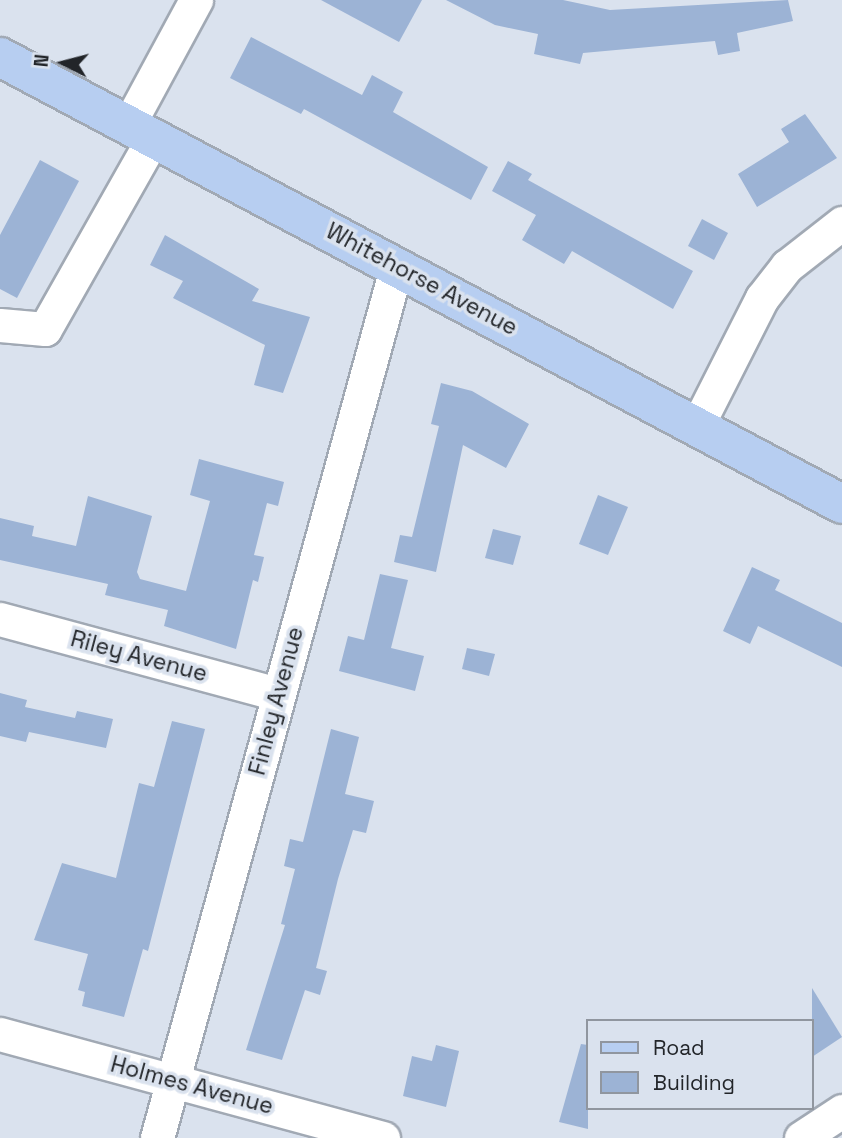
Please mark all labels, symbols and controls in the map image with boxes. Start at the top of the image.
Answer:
north arrow [28,28,98,98]
text: N [29,53,55,68]
street label: Whitehorse Avenue [321,217,523,341]
street label: Riley Avenue [68,624,210,688]
street label: Finley Avenue [243,624,309,778]
legend [586,1019,814,1110]
text: Road [653,1034,705,1061]
street label: Holmes Avenue [107,1050,277,1120]
text: Building [653,1069,735,1096]

